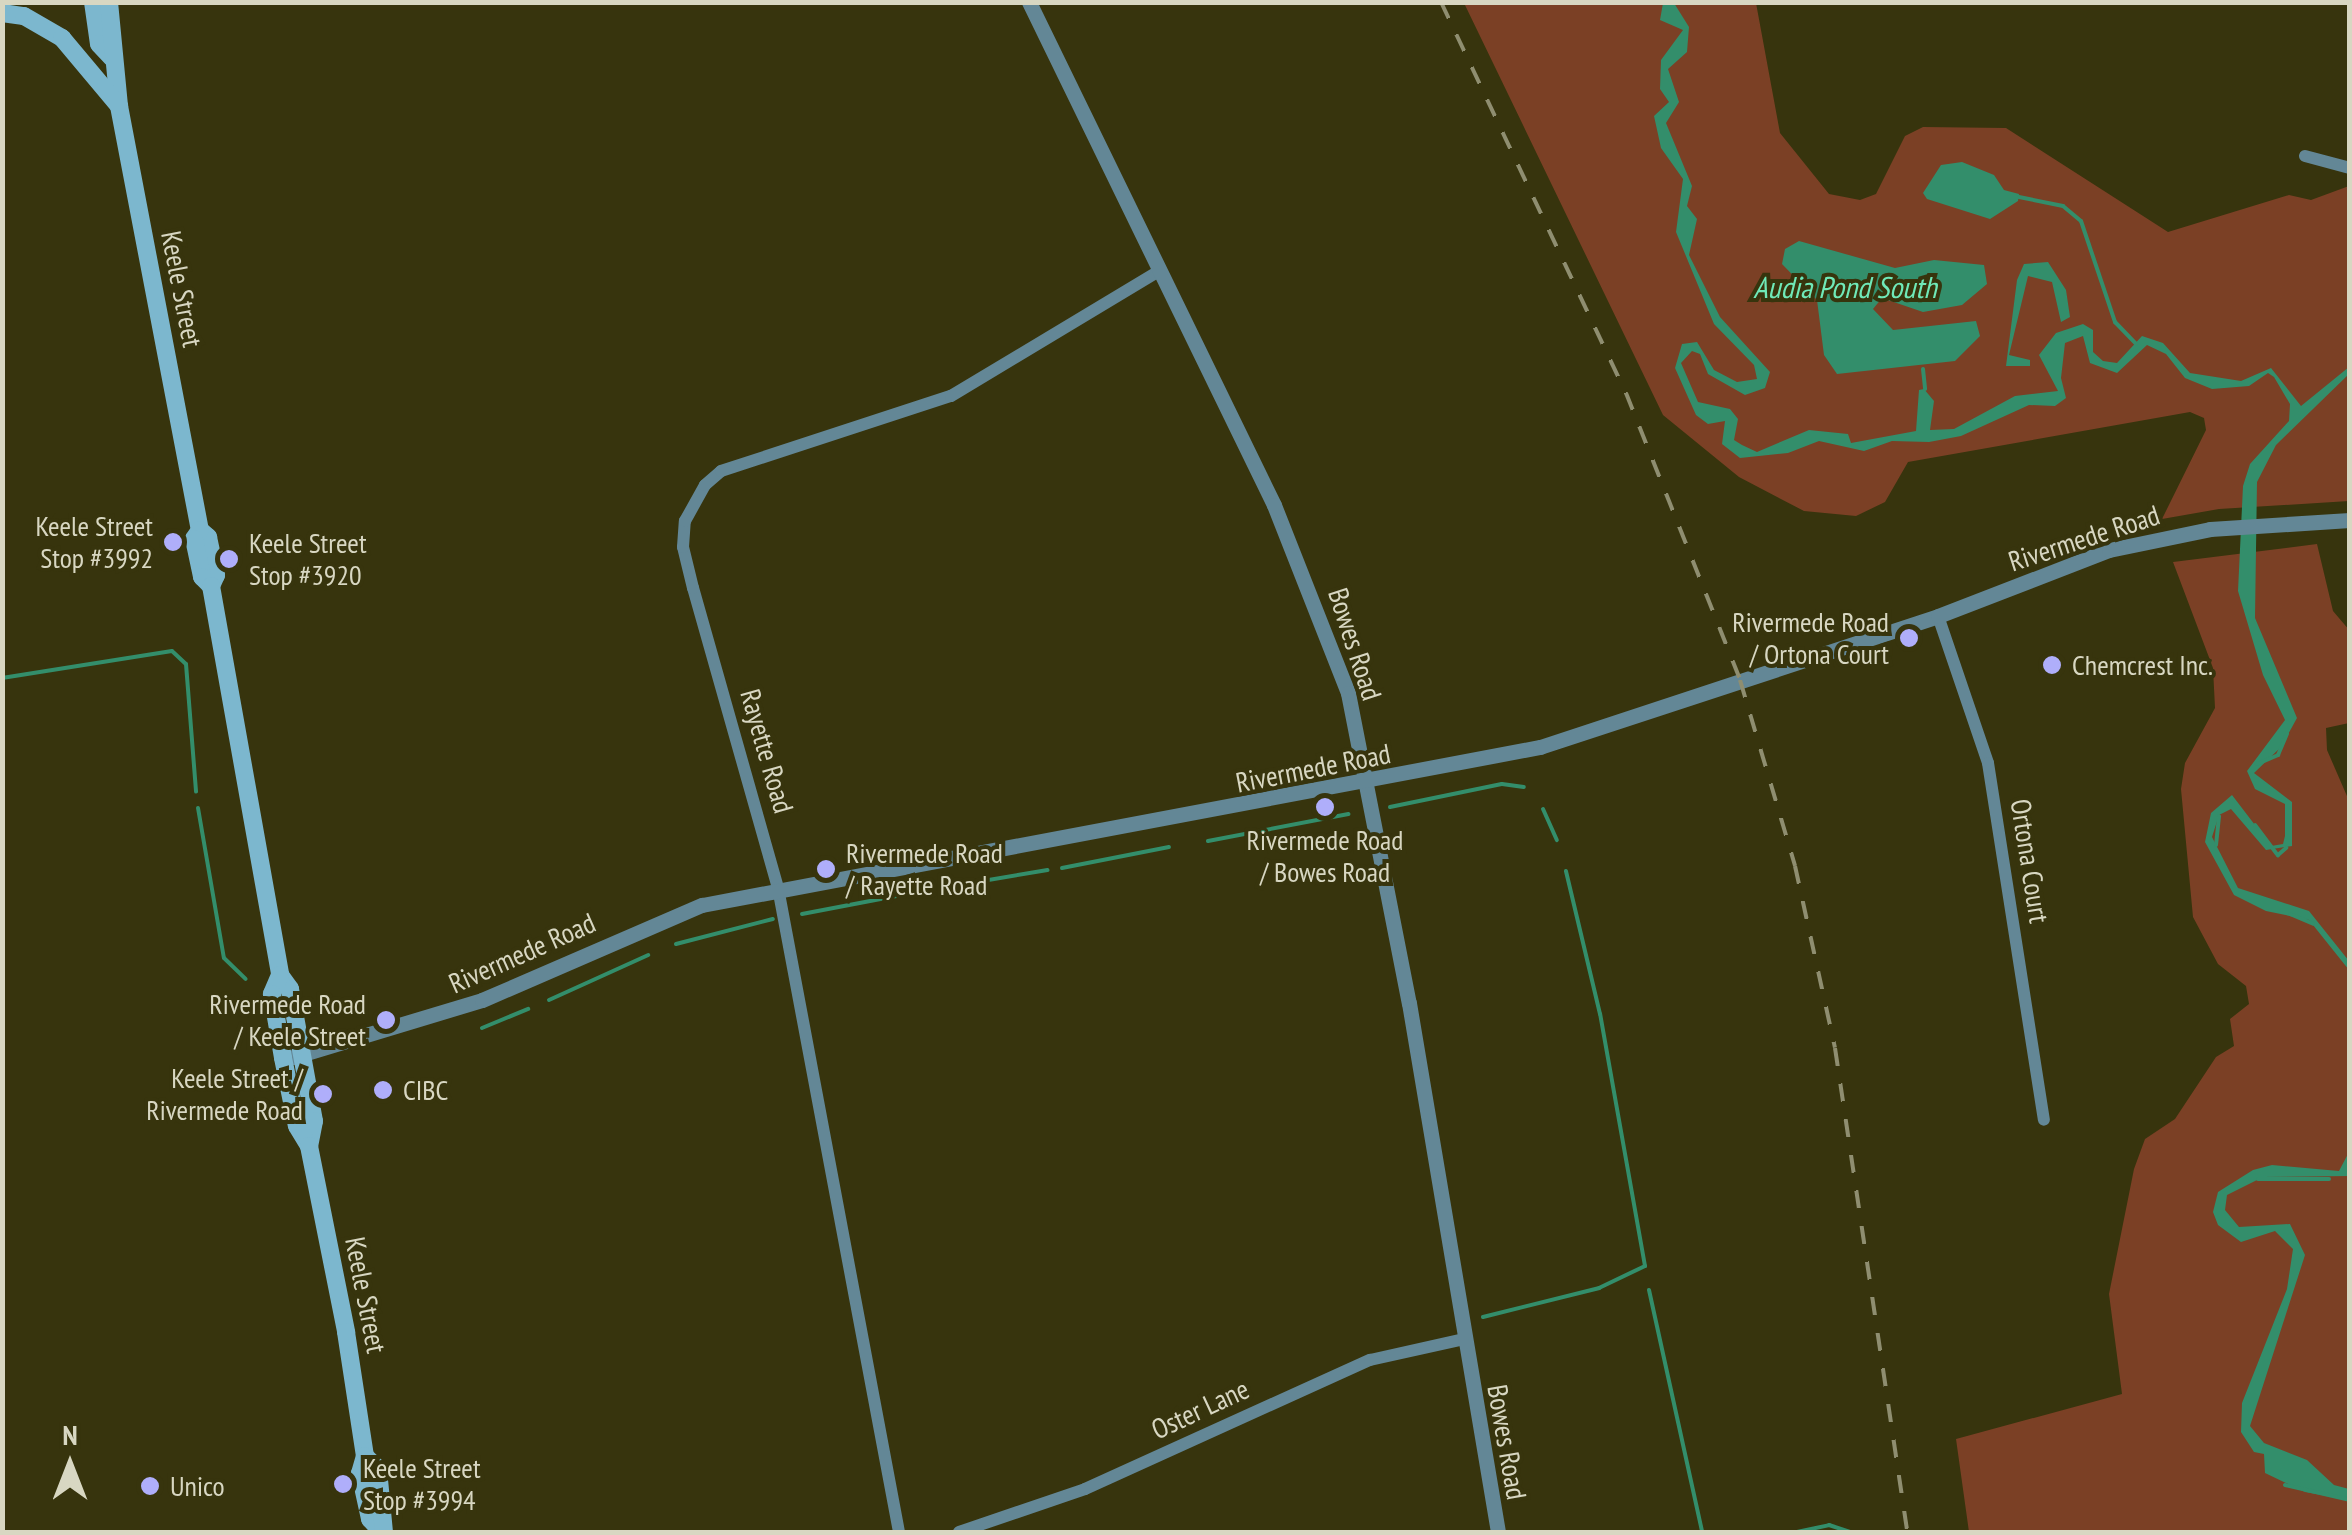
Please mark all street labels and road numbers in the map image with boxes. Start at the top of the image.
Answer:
street label: Keele Street [154,228,210,350]
street label: Rivermede Road [2004,498,2164,578]
street label: Bowes Road [1321,584,1389,704]
street label: Rayette Road [733,685,801,817]
street label: Rivermede Road [1233,737,1393,799]
street label: Ortona Court [2004,797,2056,925]
street label: Rivermede Road [444,906,600,1000]
street label: Keele Street [338,1234,394,1356]
street label: Oster Lane [1146,1372,1254,1446]
street label: Bowes Road [1480,1382,1534,1502]

